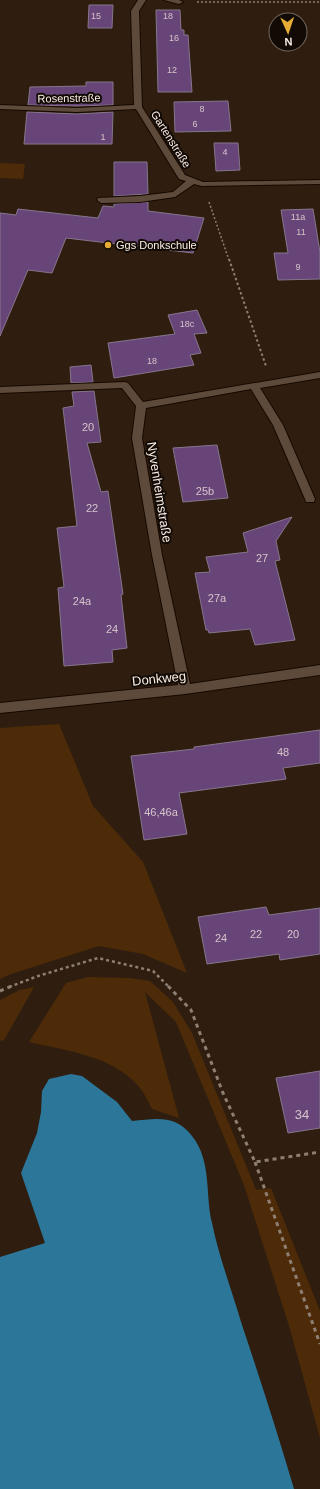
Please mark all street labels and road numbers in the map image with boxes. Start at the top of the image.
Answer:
street label: Rosenstraße [37,91,101,105]
street label: Gartenstraße [149,108,193,170]
street label: Nyvenheimstraße [144,441,175,544]
street label: Donkweg [131,668,187,689]

